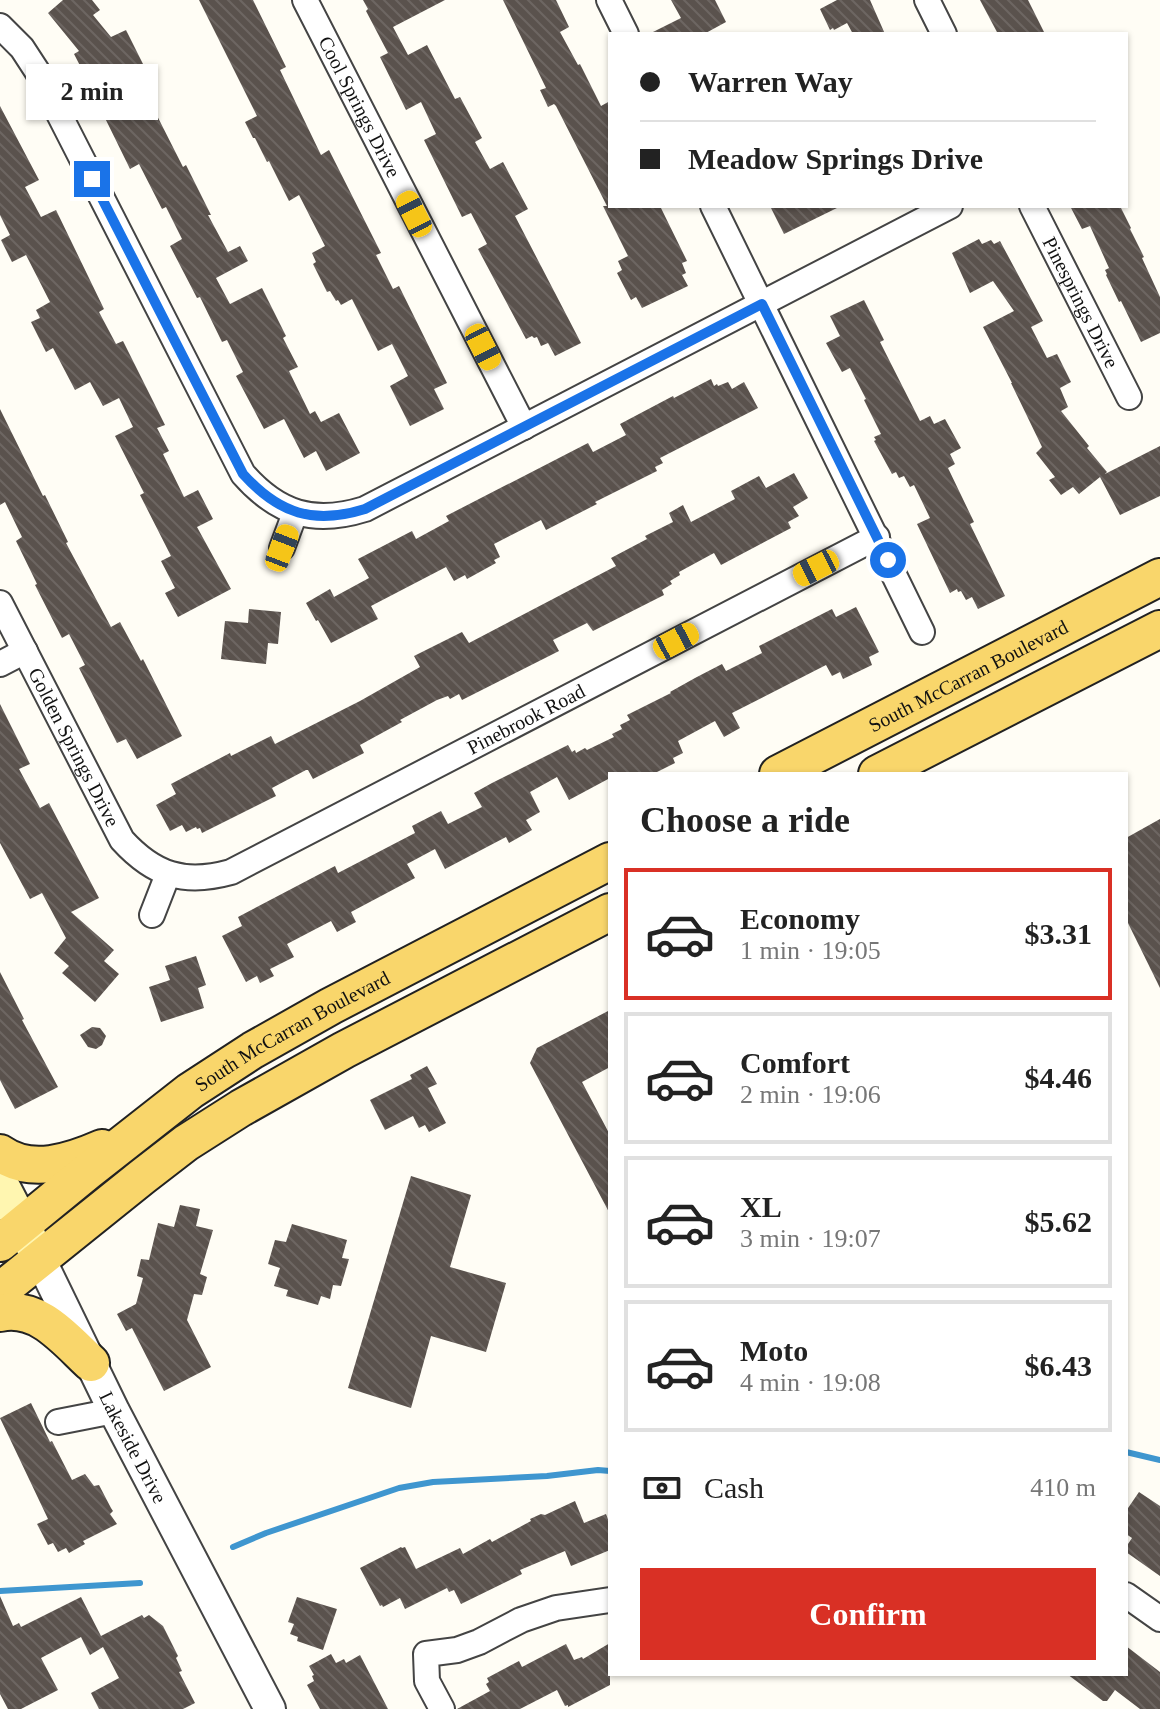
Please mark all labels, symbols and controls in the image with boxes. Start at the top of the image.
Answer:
street label: Cool Springs Drive [314,33,405,181]
callout: 2 min [26,63,158,119]
text: Warren Way [688,65,853,98]
text: 2 min [61,77,123,106]
text: Meadow Springs Drive [688,142,983,175]
route end [74,161,110,197]
car [392,187,436,241]
street label: Pinesprings Drive [1038,233,1123,372]
car [461,320,505,374]
car [262,521,302,575]
route start [870,542,906,578]
car [789,546,843,590]
street label: South McCarran Boulevard [865,615,1072,736]
car [649,619,703,663]
street label: Golden Springs Drive [24,664,124,830]
street label: Pinebrook Road [463,679,589,759]
text: Choose a ride [640,800,850,840]
icon: car [644,898,716,970]
text: Economy [740,902,860,935]
text: $3.31 [1025,917,1092,950]
text: 1 min · 19:05 [740,936,881,965]
street label: South McCarran Boulevard [191,966,393,1096]
icon: car [644,1042,716,1114]
text: Comfort [740,1046,850,1079]
text: $4.46 [1025,1061,1092,1094]
text: 2 min · 19:06 [740,1080,881,1109]
icon: car [644,1186,716,1258]
text: XL [740,1190,782,1223]
text: $5.62 [1025,1205,1092,1238]
text: 3 min · 19:07 [740,1224,881,1253]
icon: car [644,1330,716,1402]
text: Moto [740,1334,808,1367]
text: $6.43 [1025,1349,1092,1382]
text: 4 min · 19:08 [740,1368,881,1397]
street label: Lakeside Drive [95,1388,171,1507]
icon: cash [640,1466,684,1510]
text: Cash [704,1471,764,1504]
text: 410 m [1030,1473,1096,1502]
button: Confirm [640,1568,1096,1660]

